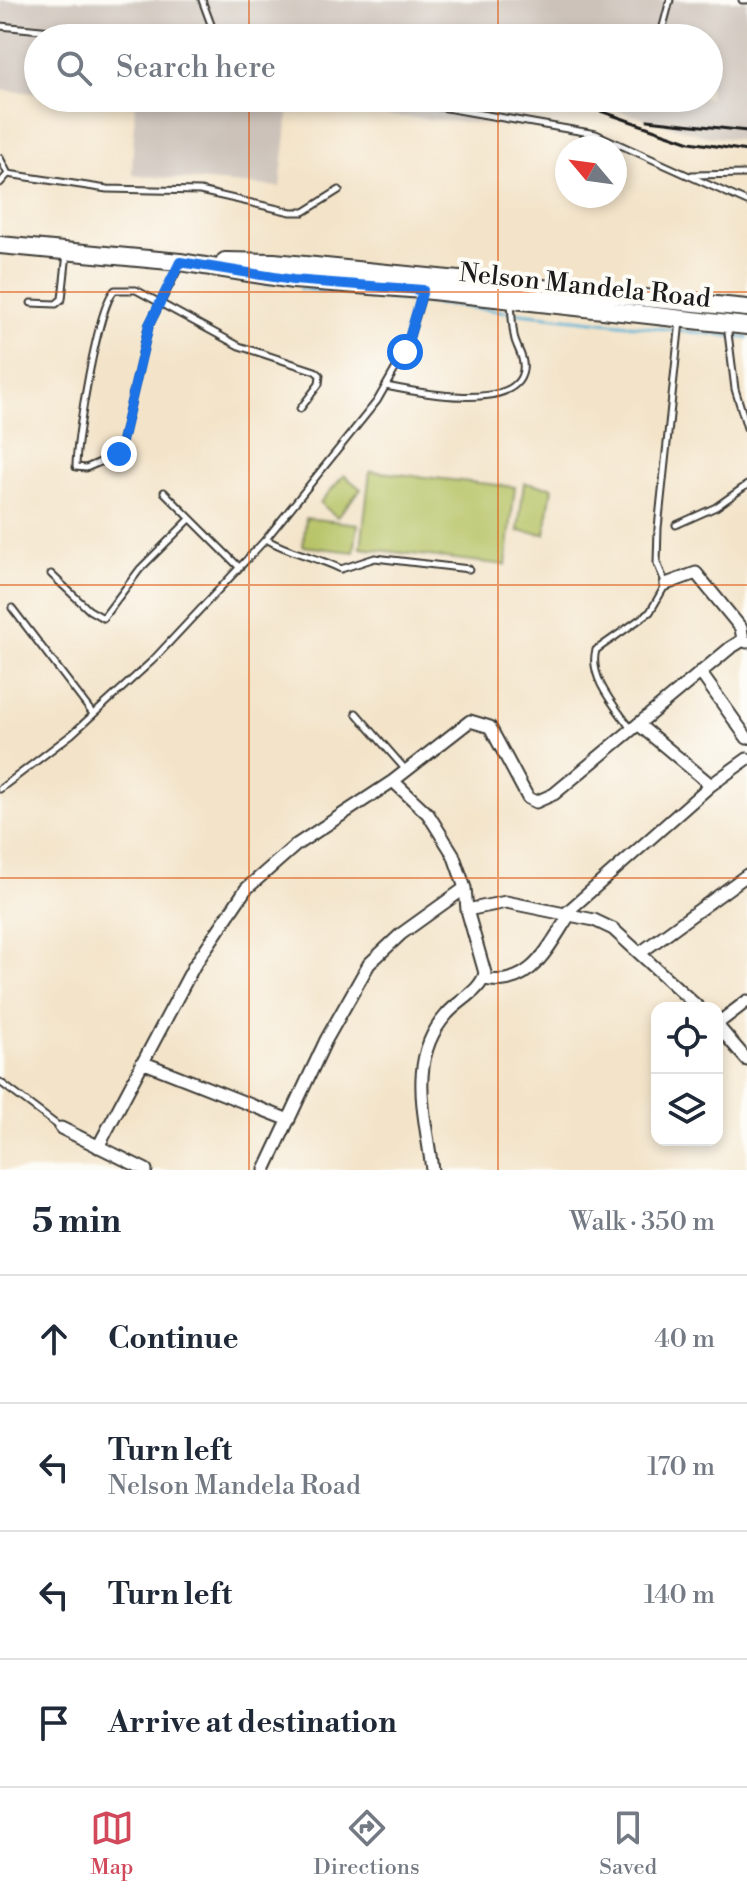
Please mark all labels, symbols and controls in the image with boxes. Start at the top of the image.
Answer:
search box [24,24,723,112]
icon: search [52,46,96,90]
text: Search here [116,49,276,87]
north arrow [555,136,627,208]
street label: Nelson Mandela Road [458,257,712,315]
route start [387,334,423,370]
route end [101,436,137,472]
map controls [651,1002,723,1146]
button: locate [651,1002,723,1074]
button: layers [651,1074,723,1146]
text: 5 min [32,1201,121,1243]
text: Walk · 350 m [570,1206,715,1238]
icon: ahead [32,1317,76,1361]
text: Continue [108,1320,239,1358]
text: 40 m [654,1323,715,1355]
text: Turn left [108,1432,232,1470]
icon: left [32,1445,76,1489]
text: 170 m [647,1451,715,1483]
text: Nelson Mandela Road [108,1470,361,1502]
icon: left [32,1573,76,1617]
text: Turn left [108,1576,232,1614]
text: 140 m [644,1579,715,1611]
icon: arrive [32,1701,76,1745]
text: Arrive at destination [108,1704,397,1742]
tab: Map [90,1806,134,1881]
tab: Directions [314,1806,420,1881]
tab: Saved [599,1806,657,1881]

